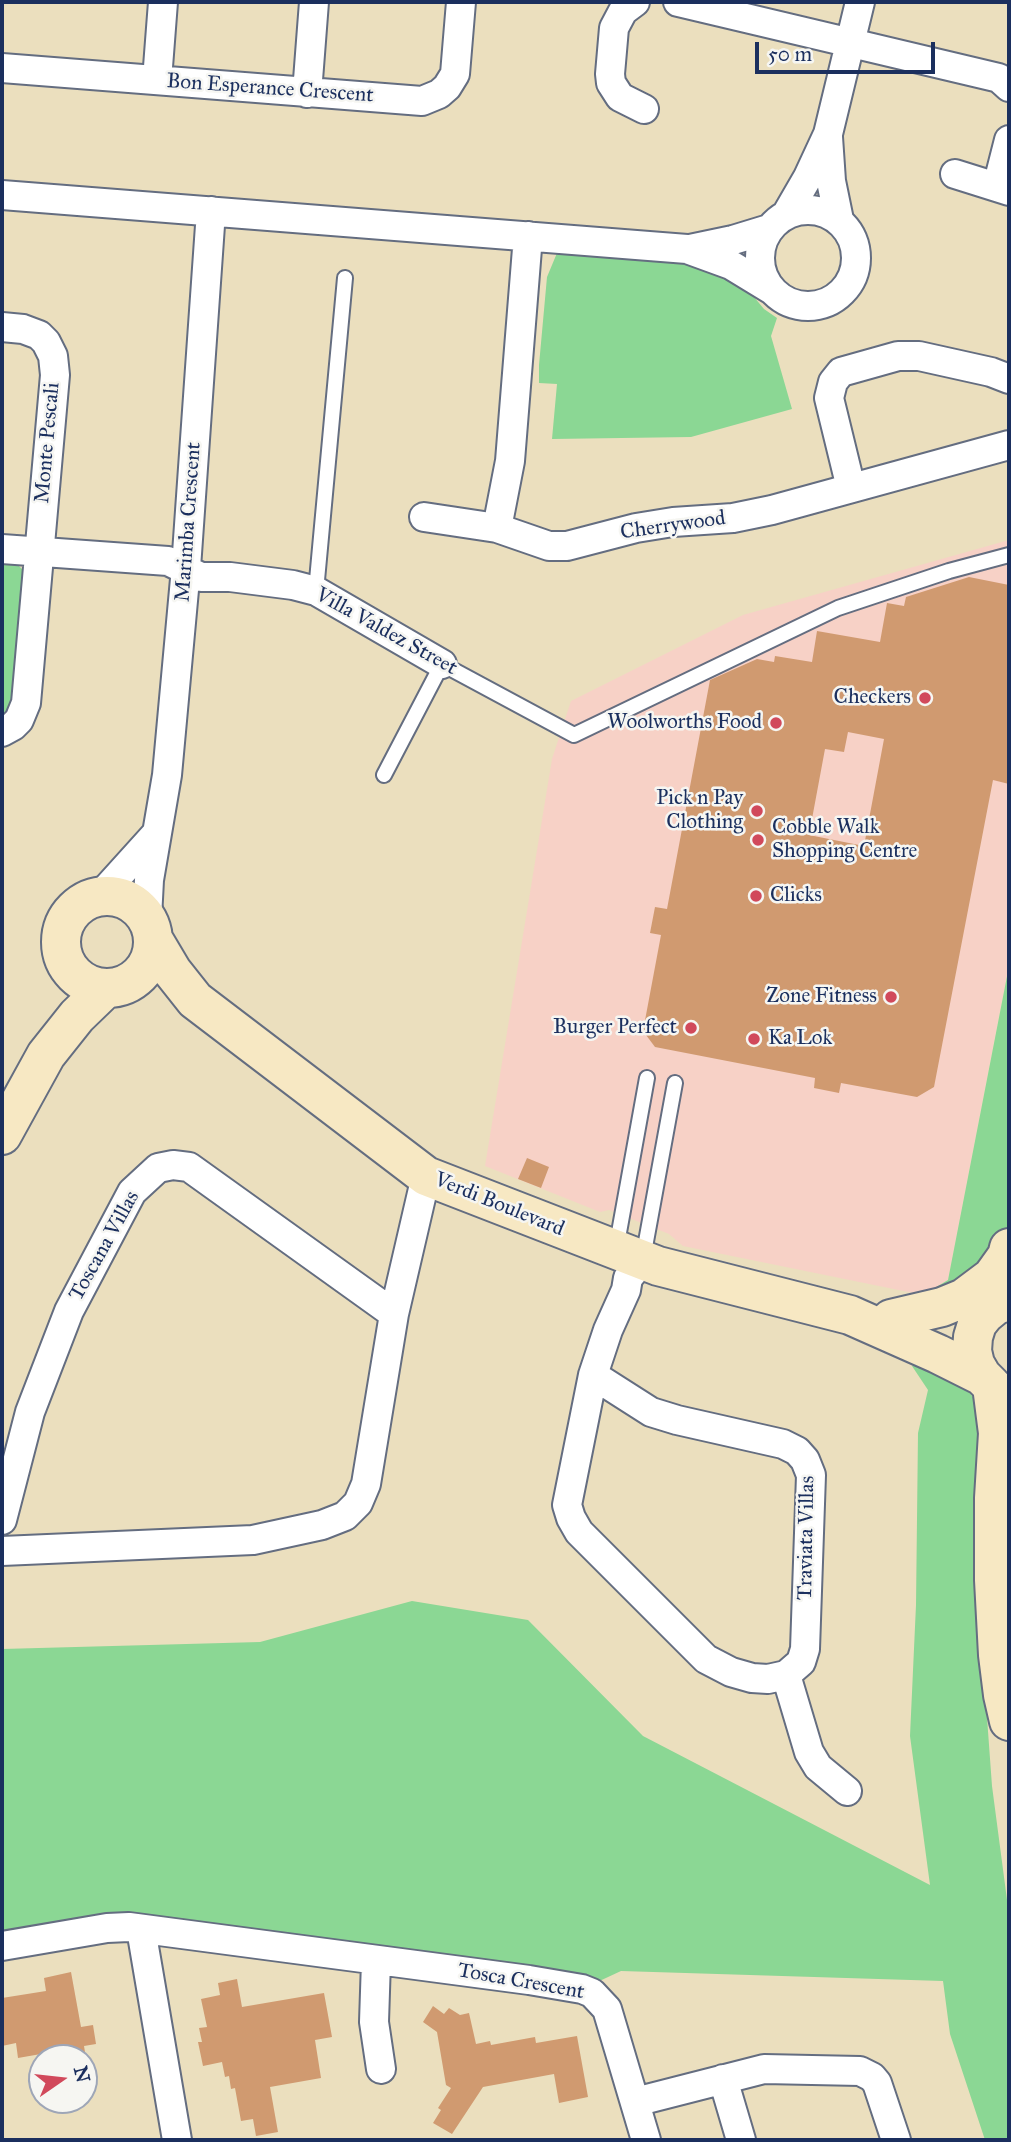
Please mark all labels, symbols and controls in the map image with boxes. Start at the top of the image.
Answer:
scale bar [759,28,939,72]
text: 50 m [768,41,812,67]
street label: Bon Esperance Crescent [166,69,374,109]
street label: Monte Pescali [30,382,66,504]
street label: Marimba Crescent [171,441,207,603]
street label: Cherrywood [619,506,727,546]
street label: Villa Valdez Street [311,583,461,681]
place label: Checkers [834,685,911,711]
marker: Checkers [917,690,933,706]
place label: Woolworths Food [607,710,762,736]
marker: Woolworths Food [768,715,784,731]
place label: Pick n Pay Clothing [656,786,743,836]
marker: Pick n Pay Clothing [749,803,765,819]
place label: Cobble Walk Shopping Centre [772,815,917,865]
marker: Cobble Walk Shopping Centre [750,832,766,848]
place label: Clicks [770,883,822,909]
marker: Clicks [748,888,764,904]
place label: Zone Fitness [766,984,877,1010]
marker: Zone Fitness [883,989,899,1005]
place label: Burger Perfect [553,1015,677,1041]
marker: Burger Perfect [683,1020,699,1036]
place label: Ka Lok [768,1026,832,1052]
marker: Ka Lok [746,1031,762,1047]
street label: Verdi Boulevard [430,1168,568,1242]
street label: Toscana Villas [64,1187,146,1305]
street label: Traviata Villas [793,1476,821,1600]
street label: Tosca Crescent [456,1958,586,2006]
north arrow [28,2044,98,2114]
text: N [69,2064,95,2085]

